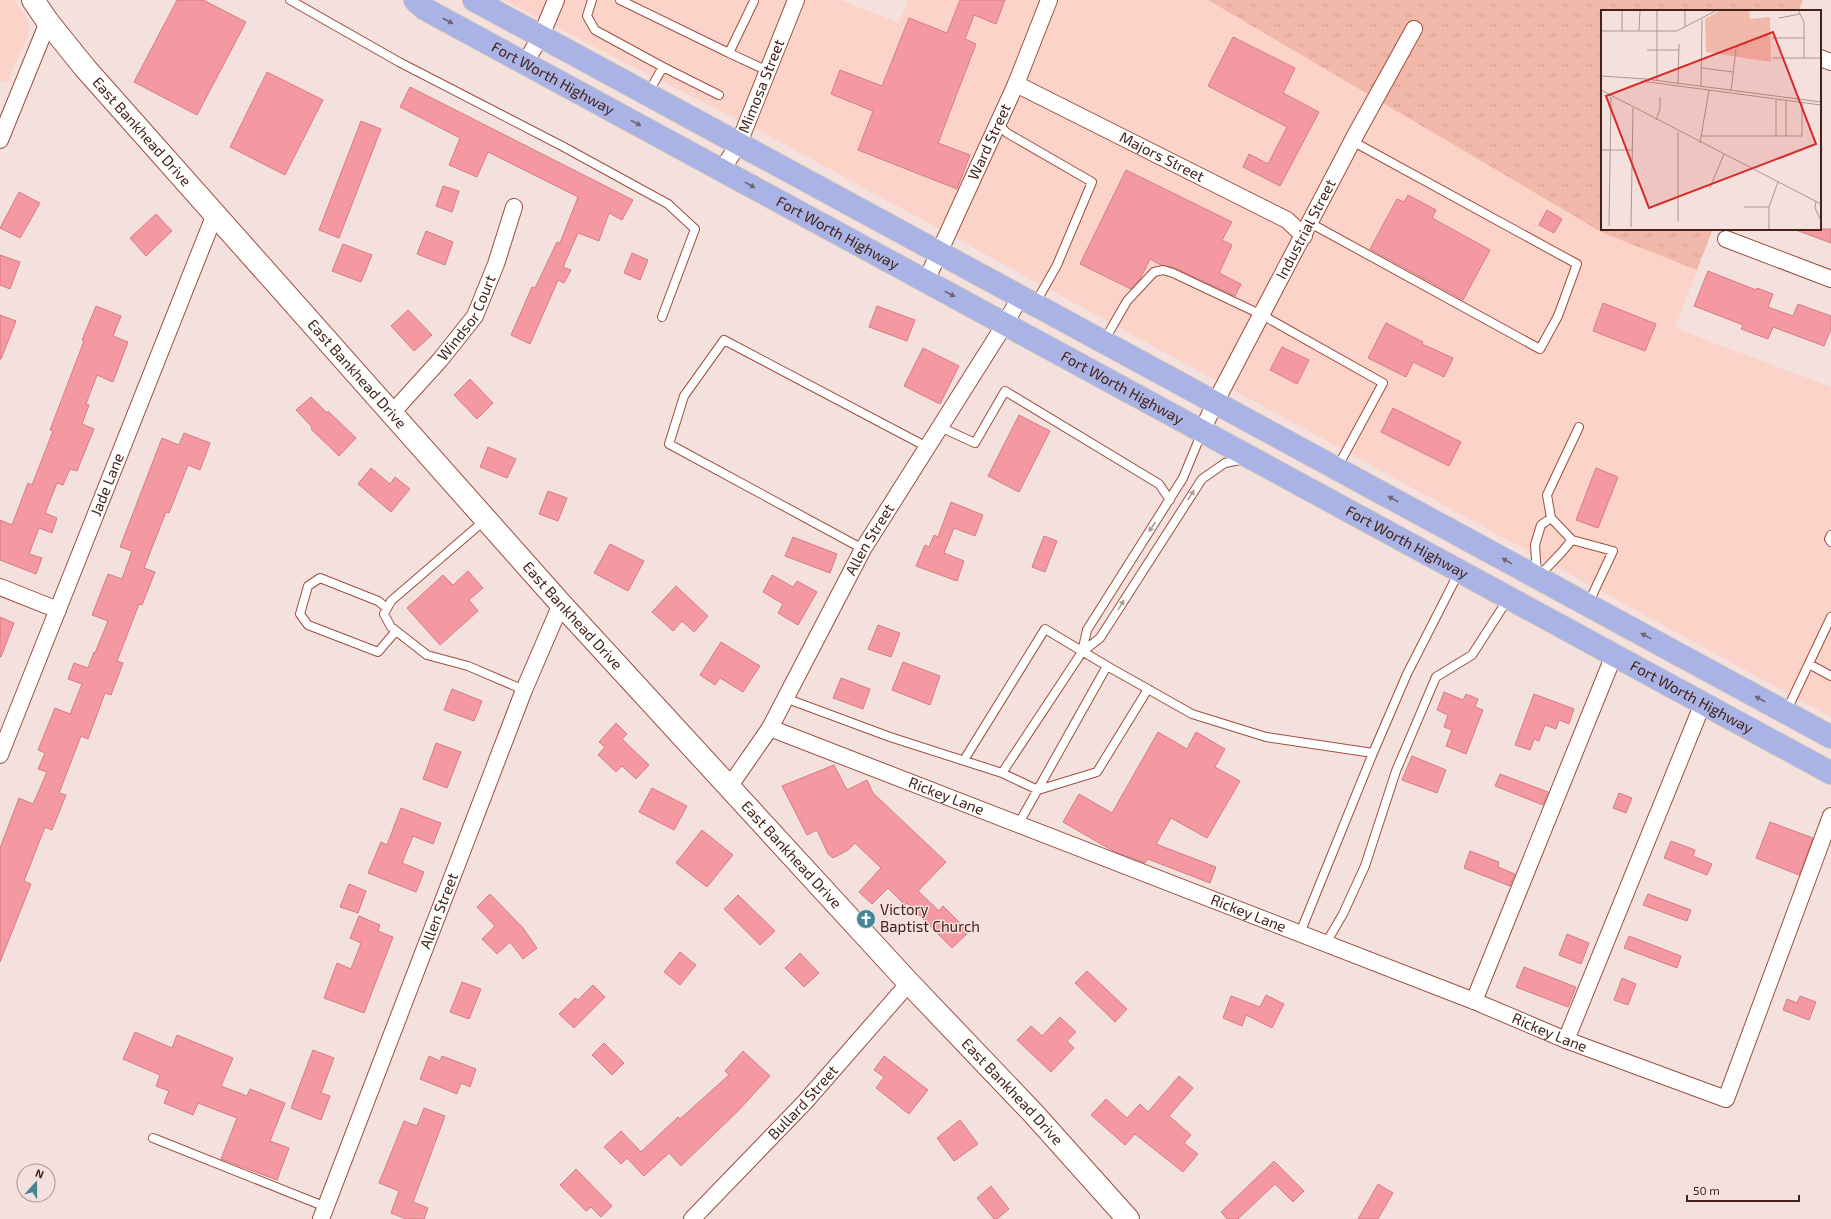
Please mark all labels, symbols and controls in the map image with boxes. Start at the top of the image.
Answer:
inset map [1601,10,1821,230]
one-way arrow [442,18,454,24]
street label: Mimosa Street [734,36,788,135]
street label: Fort Worth Highway [489,37,618,118]
street label: East Bankhead Drive [89,73,196,189]
street label: Ward Street [963,100,1014,182]
one-way arrow [630,120,642,127]
street label: Majors Street [1117,127,1208,185]
street label: Industrial Street [1272,176,1339,282]
one-way arrow [744,182,756,189]
street label: Fort Worth Highway [774,192,903,273]
street label: Windsor Court [433,272,499,364]
one-way arrow [945,291,956,298]
street label: East Bankhead Drive [304,315,411,432]
street label: Fort Worth Highway [1058,346,1187,428]
street label: Jade Lane [86,450,127,518]
one-way arrow [1187,490,1195,500]
one-way arrow [1387,496,1398,502]
street label: Allen Street [841,500,897,578]
street label: Fort Worth Highway [1343,501,1472,582]
one-way arrow [1148,522,1156,532]
street label: East Bankhead Drive [520,557,627,673]
one-way arrow [1501,558,1513,564]
one-way arrow [1117,600,1125,610]
one-way arrow [1640,633,1651,640]
street label: Fort Worth Highway [1628,656,1757,737]
one-way arrow [1754,695,1766,702]
street label: Rickey Lane [906,773,987,818]
street label: East Bankhead Drive [738,796,846,912]
street label: Allen Street [416,870,461,951]
street label: Rickey Lane [1208,890,1289,935]
place label: Victory Baptist Church [880,900,980,935]
church icon: Victory Baptist Church [855,908,877,930]
street label: Rickey Lane [1510,1008,1590,1055]
street label: East Bankhead Drive [958,1034,1067,1148]
street label: Bullard Street [764,1061,841,1143]
north arrow [16,1163,56,1203]
text: N [34,1166,46,1181]
scale bar [1687,1177,1799,1203]
text: 50 m [1693,1183,1720,1197]

